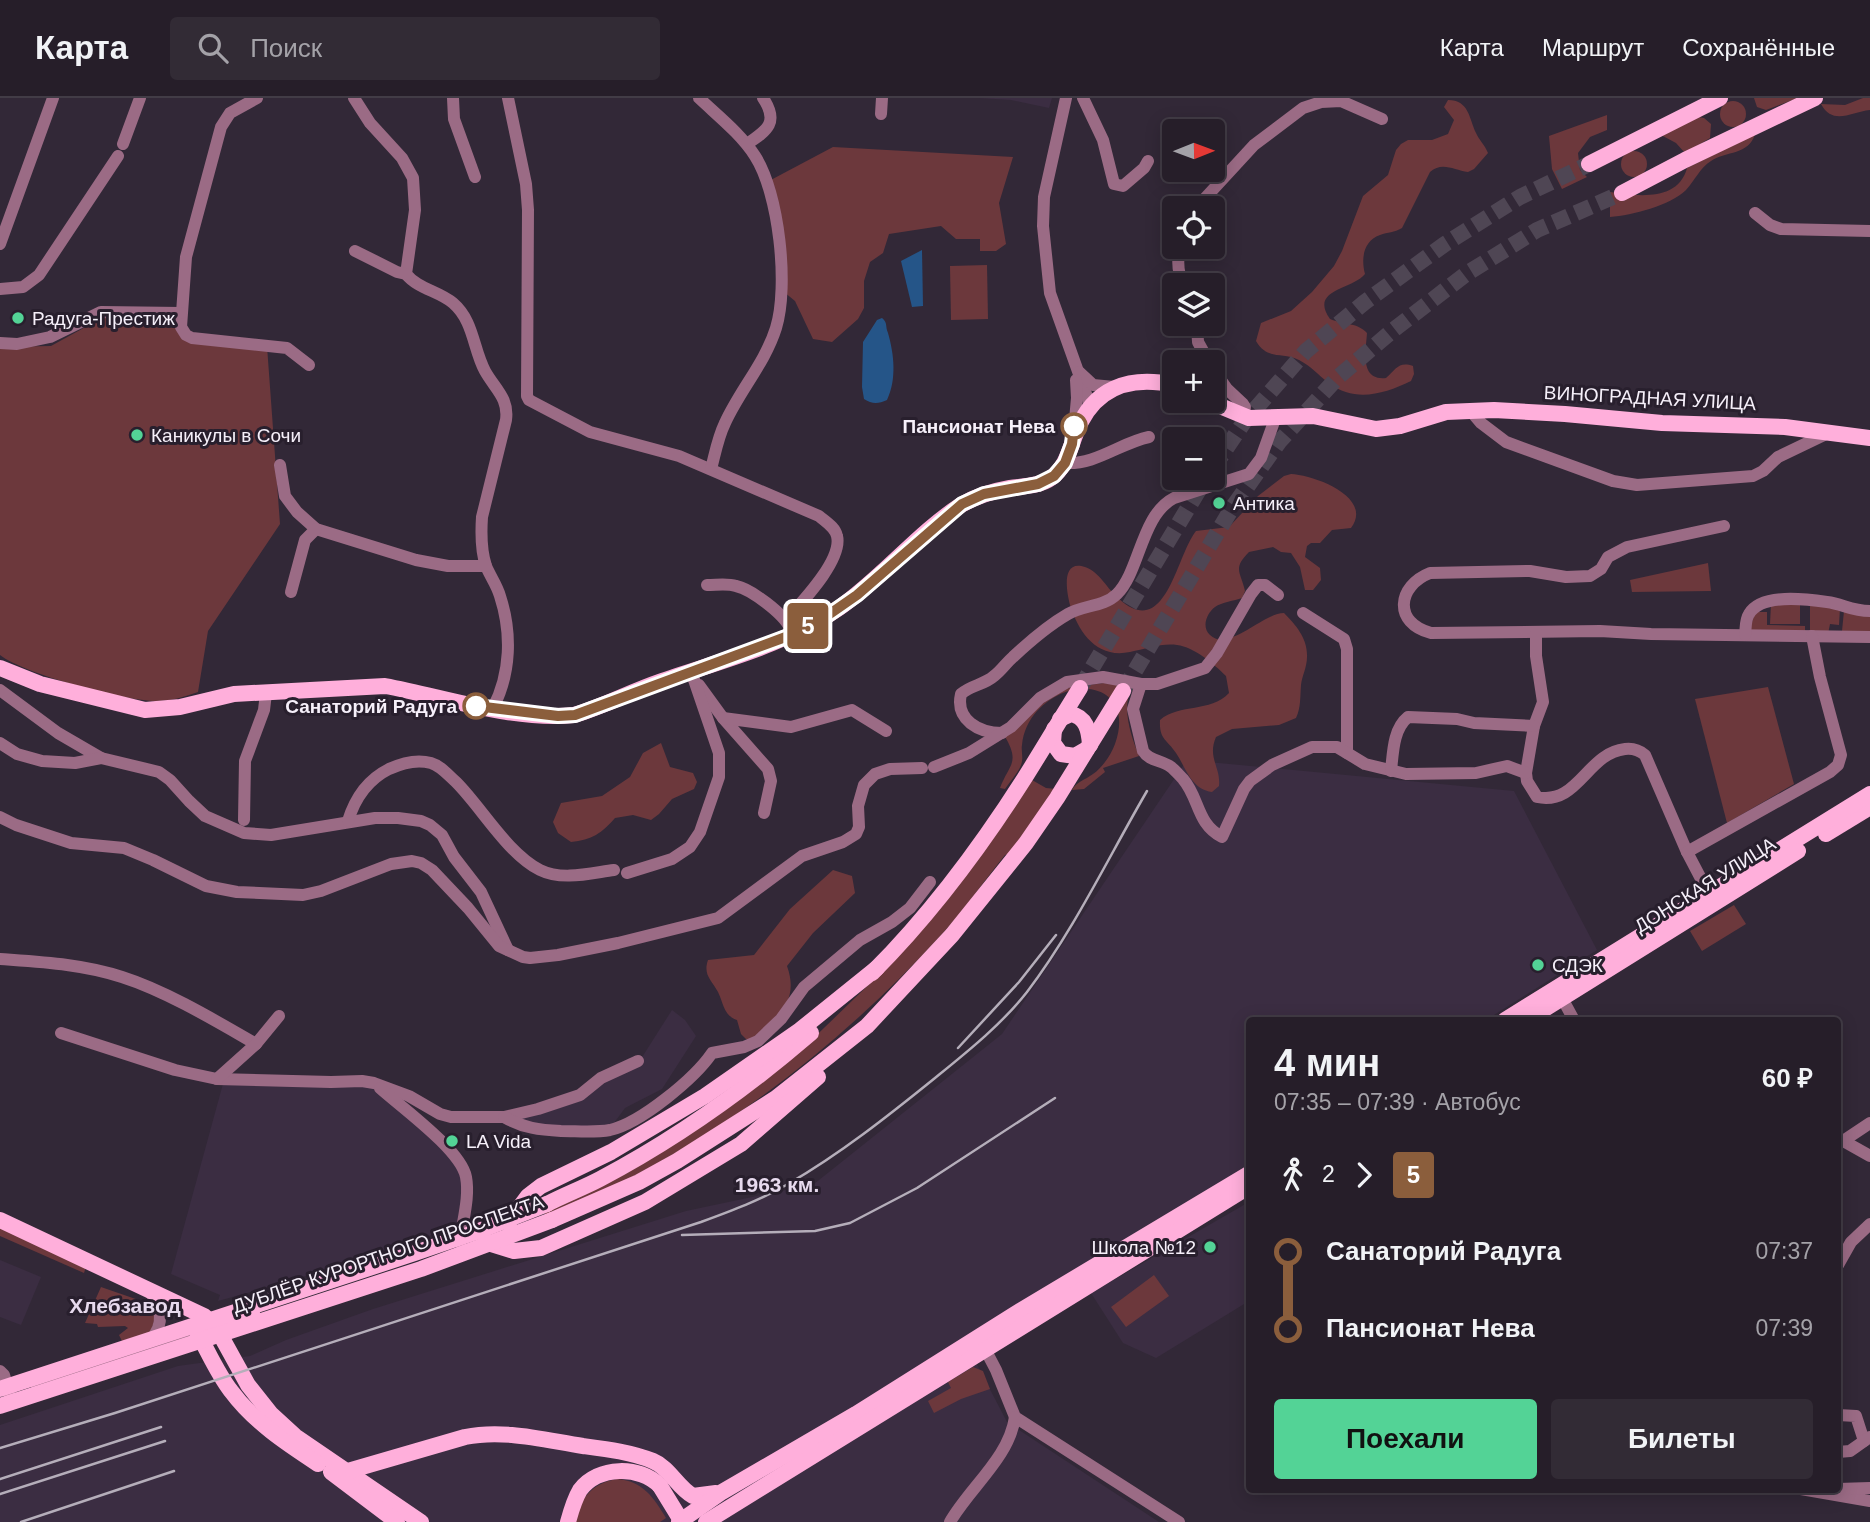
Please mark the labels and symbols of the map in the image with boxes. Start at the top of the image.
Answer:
north arrow [1162,119,1225,182]
place label: Радуга-Престиж [32,308,175,329]
marker: Радуга-Престиж [10,310,26,326]
street label: ВИНОГРАДНАЯ УЛИЦА [1543,382,1757,414]
marker: Пансионат Нева [1061,413,1087,439]
place label: Пансионат Нева [903,416,1055,437]
place label: Каникулы в Сочи [151,425,301,446]
marker: Каникулы в Сочи [129,427,145,443]
place label: Антика [1233,493,1295,514]
marker: Антика [1211,495,1227,511]
line badge: 5 [785,603,831,649]
marker: Санаторий Радуга [463,693,489,719]
place label: Санаторий Радуга [285,696,457,717]
street label: ДОНСКАЯ УЛИЦА [1631,833,1780,937]
place label: СДЭК [1552,955,1603,976]
marker: СДЭК [1530,957,1546,973]
place label: LA Vida [466,1131,532,1152]
marker: LA Vida [444,1133,460,1149]
district label: 1963 км. [735,1173,819,1196]
street label: ДУБЛЁР КУРОРТНОГО ПРОСПЕКТА [230,1191,547,1317]
place label: Школа №12 [1091,1237,1196,1258]
marker: Школа №12 [1202,1239,1218,1255]
district label: Хлебзавод [69,1294,181,1317]

